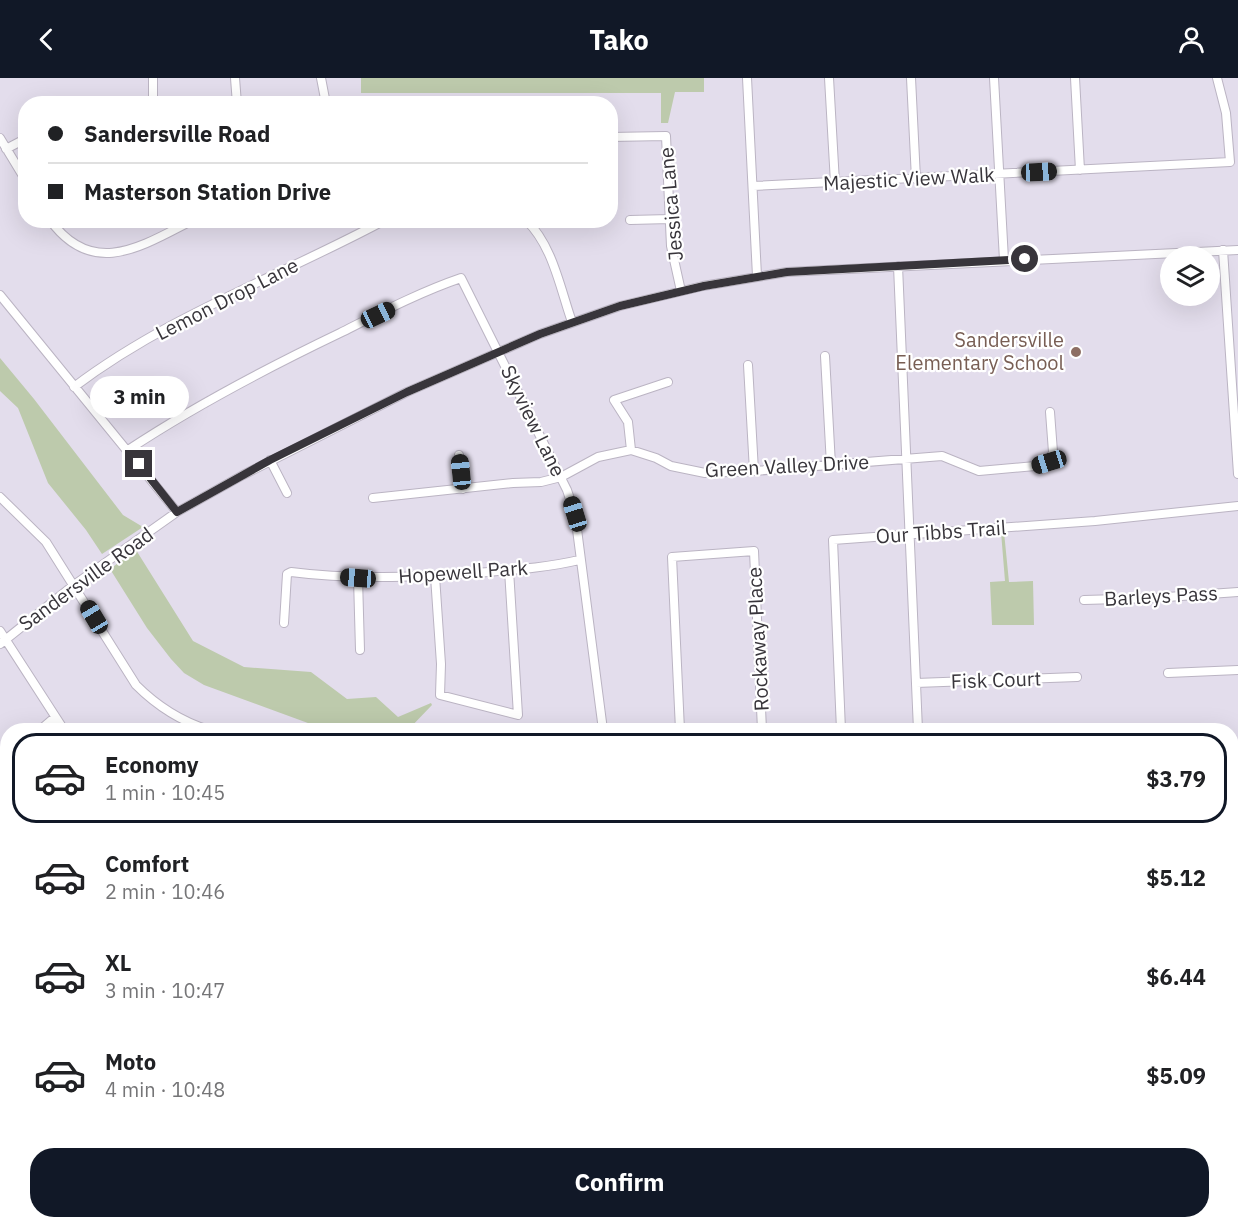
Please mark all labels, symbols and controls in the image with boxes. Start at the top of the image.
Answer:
text: Tako [589,22,649,57]
icon: back [30,23,63,56]
icon: person [1175,23,1208,56]
text: Sandersville Road [84,119,270,148]
street label: Jessica Lane [652,146,689,262]
street label: Majestic View Walk [823,161,996,196]
car [1021,162,1057,182]
text: Masterson Station Drive [84,177,331,206]
route start [1011,245,1038,272]
map controls [1160,246,1220,306]
button: layers [1160,246,1220,306]
street label: Lemon Drop Lane [151,251,303,346]
car [358,299,398,331]
place label: Sandersville Elementary School [895,326,1064,376]
marker: Sandersville Elementary School [1069,345,1083,359]
street label: Skyview Lane [495,360,572,481]
callout: 3 min [90,377,188,419]
text: 3 min [113,383,166,410]
street label: Green Valley Drive [704,448,870,483]
car [1029,448,1069,476]
route end [125,450,152,477]
car [450,453,472,491]
car [561,494,589,534]
street label: Our Tibbs Trail [875,513,1007,550]
street label: Sandersville Road [13,521,159,637]
street label: Hopewell Park [397,553,529,590]
street label: Rockaway Place [740,566,775,712]
car [339,568,377,588]
street label: Barleys Pass [1103,579,1218,612]
car [77,597,111,637]
street label: Fisk Court [950,664,1042,695]
text: Economy [105,750,199,779]
icon: car [33,751,87,805]
text: $3.79 [1146,764,1206,793]
text: 1 min · 10:45 [105,779,225,806]
text: Comfort [105,849,189,878]
icon: car [33,850,87,904]
text: $5.12 [1146,863,1206,892]
text: 2 min · 10:46 [105,878,225,905]
text: XL [105,948,131,977]
icon: car [33,949,87,1003]
text: $6.44 [1146,962,1206,991]
text: 3 min · 10:47 [105,977,225,1004]
text: Moto [105,1047,156,1076]
icon: car [33,1048,87,1102]
text: $5.09 [1146,1061,1206,1090]
text: 4 min · 10:48 [105,1076,225,1103]
button: Confirm [30,1148,1209,1217]

